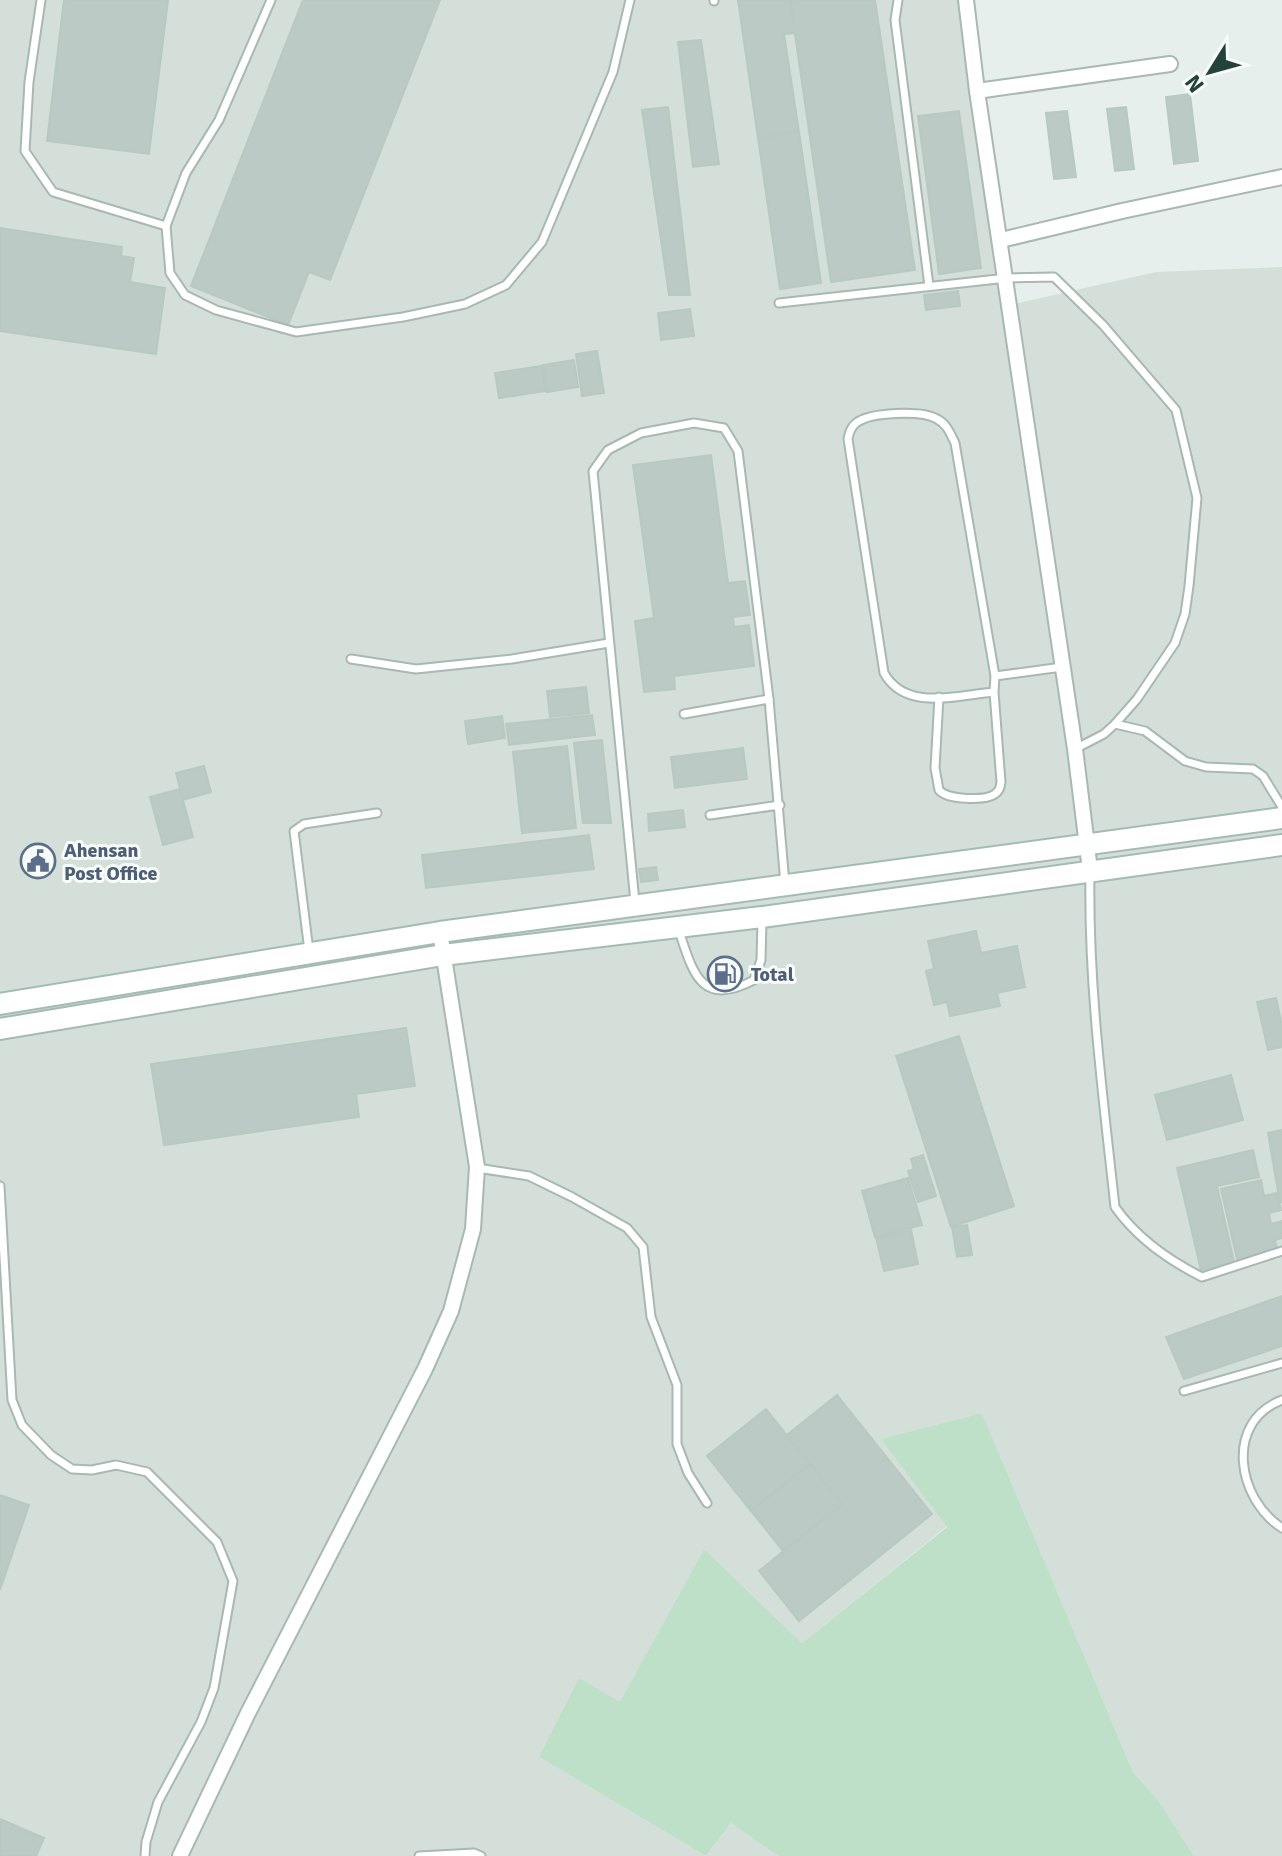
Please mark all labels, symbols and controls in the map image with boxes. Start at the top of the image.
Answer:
north arrow [1170,32,1250,112]
text: N [1179,69,1210,98]
place label: Ahensan Post Office [64,838,158,886]
public building icon: Ahensan Post Office [19,842,57,880]
fuel station icon: Total [706,955,744,993]
place label: Total [751,962,794,987]

